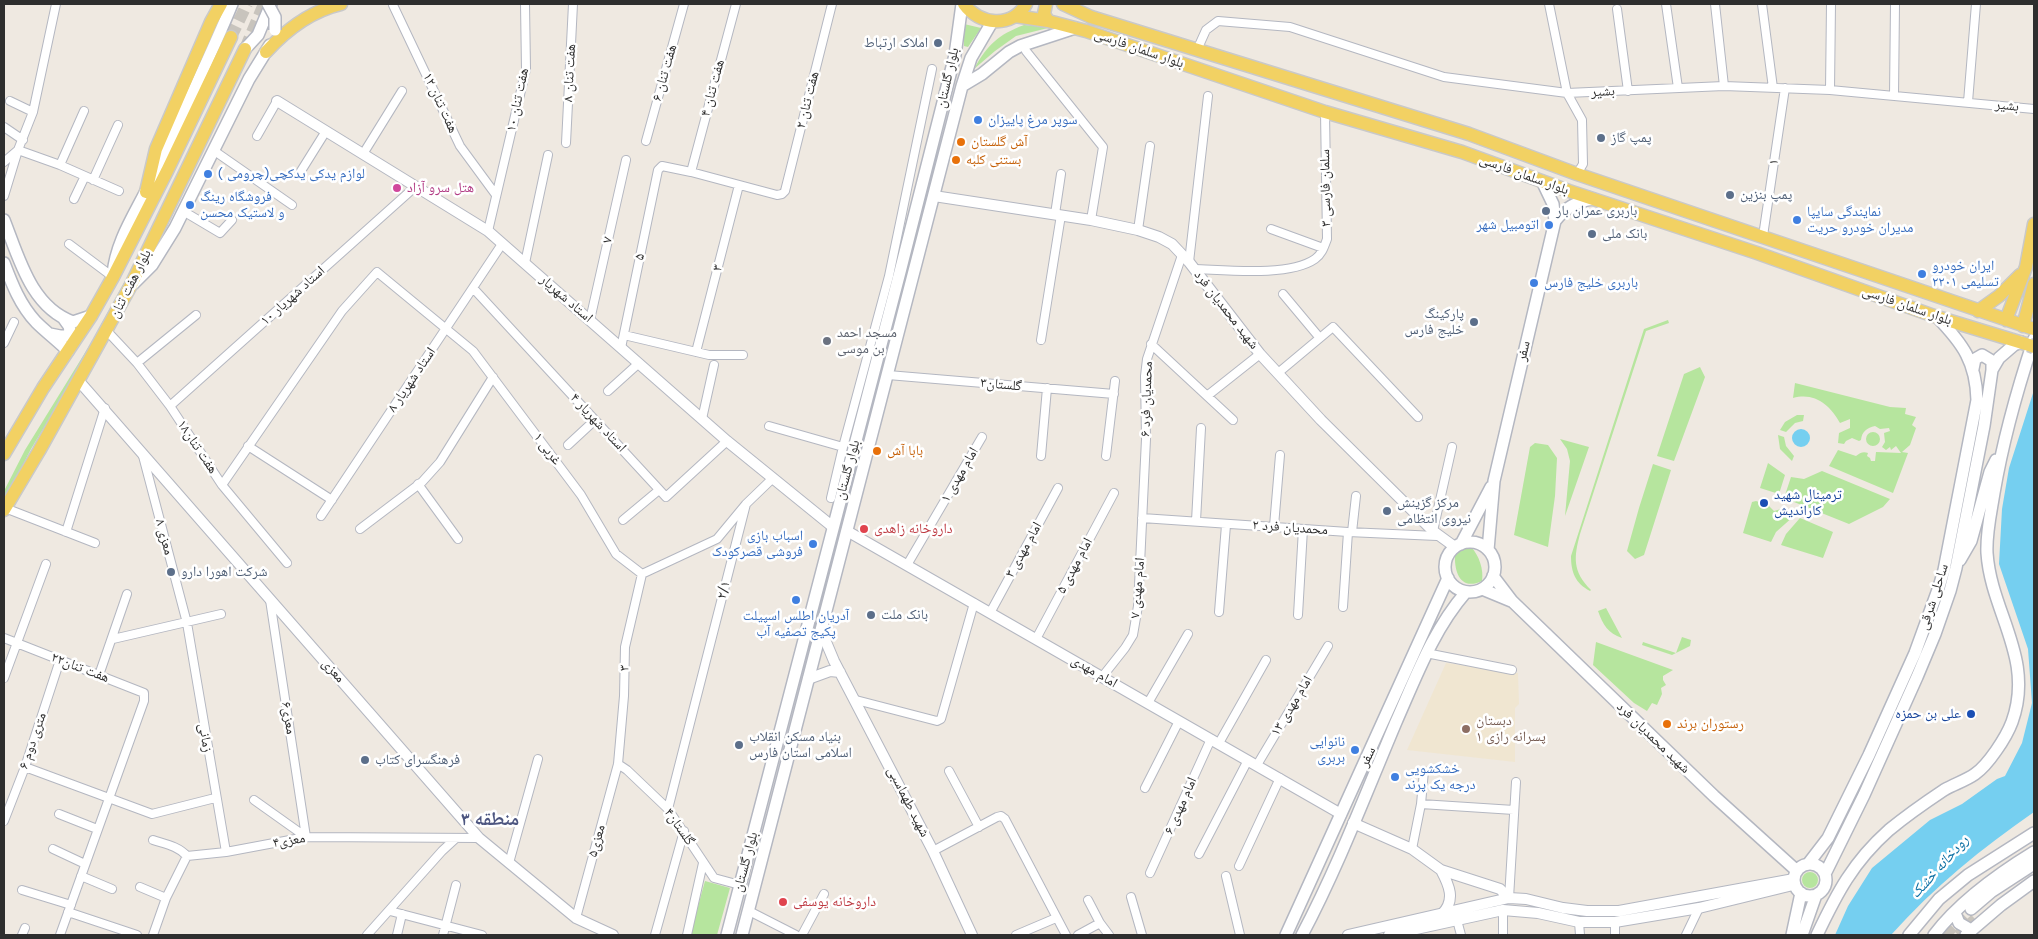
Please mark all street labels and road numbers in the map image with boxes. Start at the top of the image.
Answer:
street label: بلوار سلمان فارسی [1092,26,1186,72]
street label: هفت تنان ۸ [560,43,580,103]
street label: هفت تنان ۶ [649,43,681,103]
street label: بلوار گلستان [933,46,963,110]
street label: هفت تنان ۴ [697,58,729,118]
street label: هفت تنان ۱۰ [503,67,533,133]
street label: هفت تنان ۱۲ [419,70,461,136]
street label: هفت تنان ۲ [793,70,823,130]
street label: بشیر [1591,83,1615,101]
street label: بشیر [1994,96,2020,116]
street label: ۳ سلمان فارسی [1317,149,1335,227]
street label: بلوار سلمان فارسی [1477,151,1571,199]
street label: ۱ [1765,158,1783,166]
street label: ۷ [599,235,617,245]
street label: بلوار هفت تنان [107,247,155,321]
street label: ۵ [631,252,649,262]
street label: استاد شهریار ۱۰ [257,263,329,329]
street label: ۳ [709,263,727,273]
street label: شهید محمدیان فرد [1190,267,1262,353]
street label: استاد شهریار [536,271,596,327]
street label: بلوار سلمان فارسی [1860,283,1954,329]
street label: سفر [1514,339,1534,363]
street label: استاد شهریار ۸ [384,344,440,416]
street label: ۶ محمدیان فرد [1137,361,1157,437]
street label: گلستان۳ [980,375,1022,395]
street label: استاد شهریار ۴ [566,390,630,456]
street label: هفت تنان۱۸ [173,417,221,477]
street label: ۱ غربی [529,429,565,469]
street label: بلوار گلستان [832,438,864,502]
street label: ۱ امام مهدی [938,444,982,506]
street label: معزی ۸ [151,517,177,557]
street label: ۲ محمدیان فرد [1252,517,1328,539]
street label: ۳ امام مهدی [1002,519,1046,581]
street label: ۵ امام مهدی [1053,535,1097,597]
street label: ۷ امام مهدی [1127,557,1149,619]
street label: ساحلی شرقی [1915,562,1953,632]
street label: ۲/۱ [714,579,734,601]
street label: ۲۲هفت تنان [49,649,111,687]
street label: امام مهدی [1068,652,1120,692]
street label: معزی [318,655,348,687]
street label: ۳ [617,665,633,671]
street label: ۱۳ امام مهدی [1268,673,1316,739]
street label: شهید محمدیان فرد [1613,699,1693,777]
street label: ۶معزی [277,701,299,735]
street label: ۶ متری دوم [16,711,50,771]
street label: زمانی [194,722,216,754]
street label: سفر [1356,744,1380,770]
street label: شهید طهماسبی [883,764,933,840]
street label: ۶ امام مهدی [1161,775,1201,837]
street label: گلستان۴ [660,805,698,849]
street label: ۵معزی [585,823,609,859]
street label: ۴معزی [272,830,306,852]
street label: بلوار گلستان [730,830,762,894]

